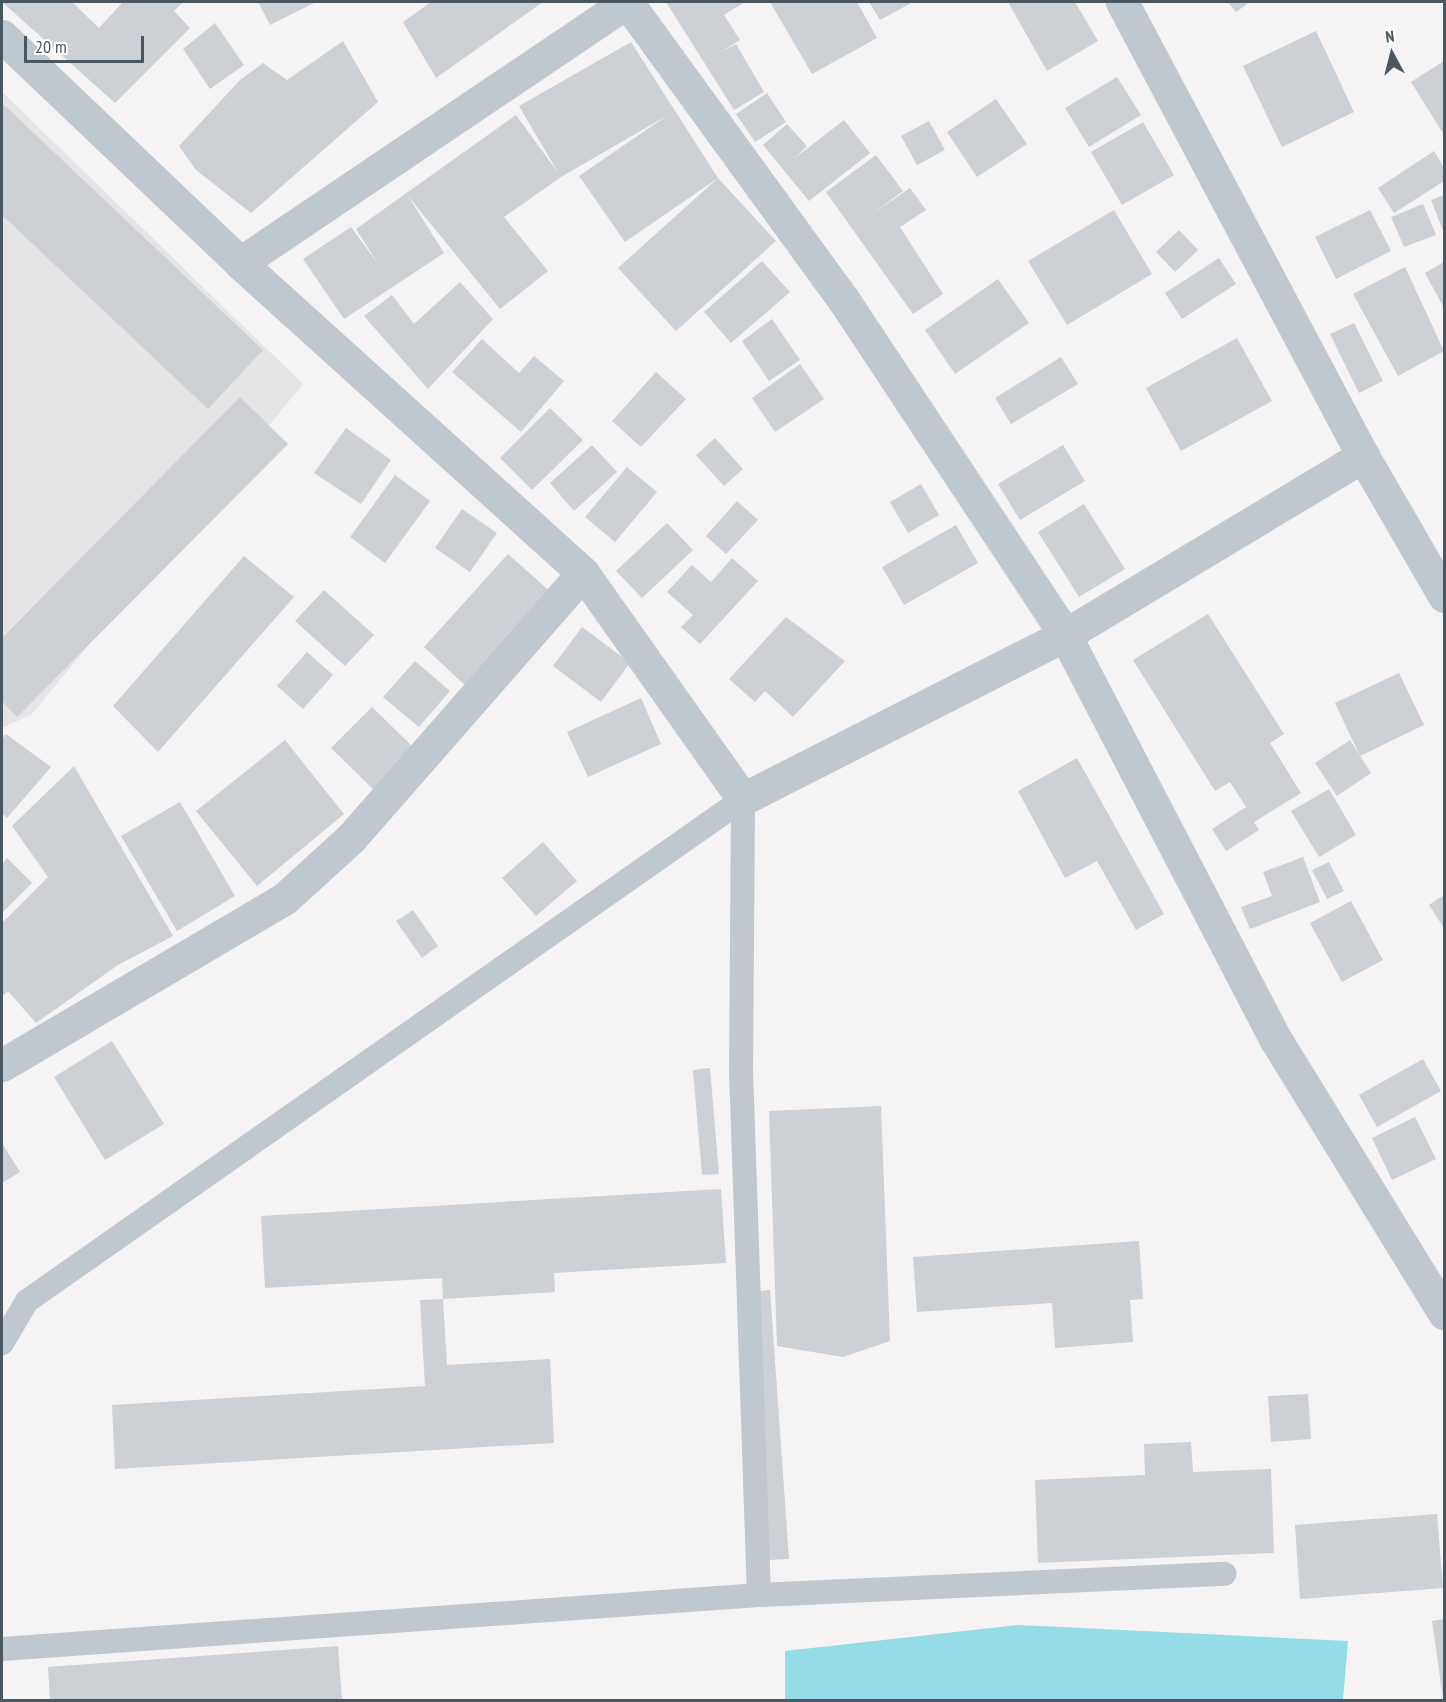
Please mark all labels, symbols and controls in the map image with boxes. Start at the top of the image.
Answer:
scale bar [27,24,147,62]
north arrow [1362,24,1422,84]
text: N [1384,26,1395,47]
text: 20 m [35,35,67,58]

